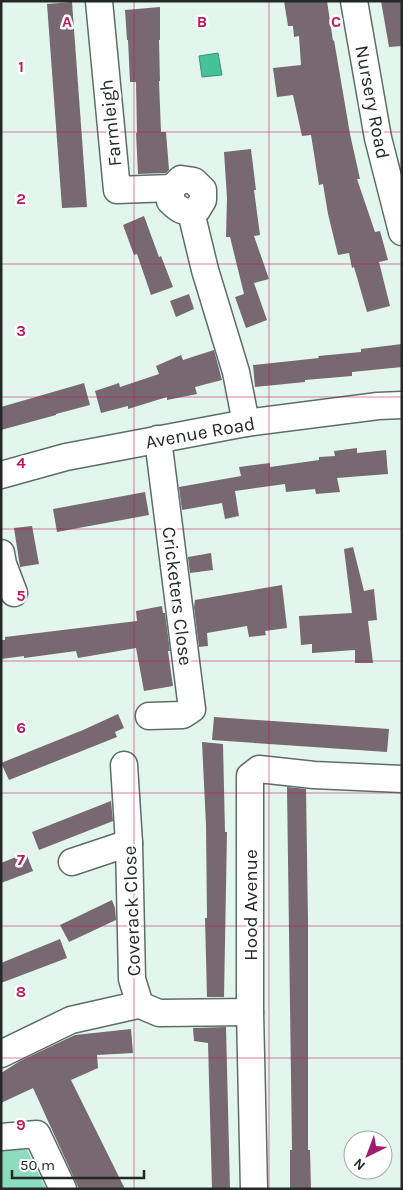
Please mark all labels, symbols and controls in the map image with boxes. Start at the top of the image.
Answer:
text: A [62,12,72,31]
text: B [197,12,207,31]
text: C [331,12,341,31]
street label: Nursery Road [350,44,394,161]
text: 1 [18,57,24,76]
street label: Farmleigh [95,78,127,168]
text: 2 [16,189,26,208]
text: 3 [16,321,26,340]
street label: Avenue Road [144,413,257,453]
text: 4 [16,453,26,472]
street label: Cricketers Close [158,525,196,667]
text: 5 [16,586,26,605]
text: 6 [16,718,26,737]
street label: Coverack Close [119,845,145,977]
street label: Hood Avenue [240,849,262,961]
text: 7 [17,850,25,869]
text: 8 [16,982,26,1001]
text: 9 [16,1115,26,1134]
north arrow [343,1130,393,1180]
scale bar [12,1148,145,1180]
text: N [350,1155,369,1174]
text: 50 m [20,1156,55,1174]

